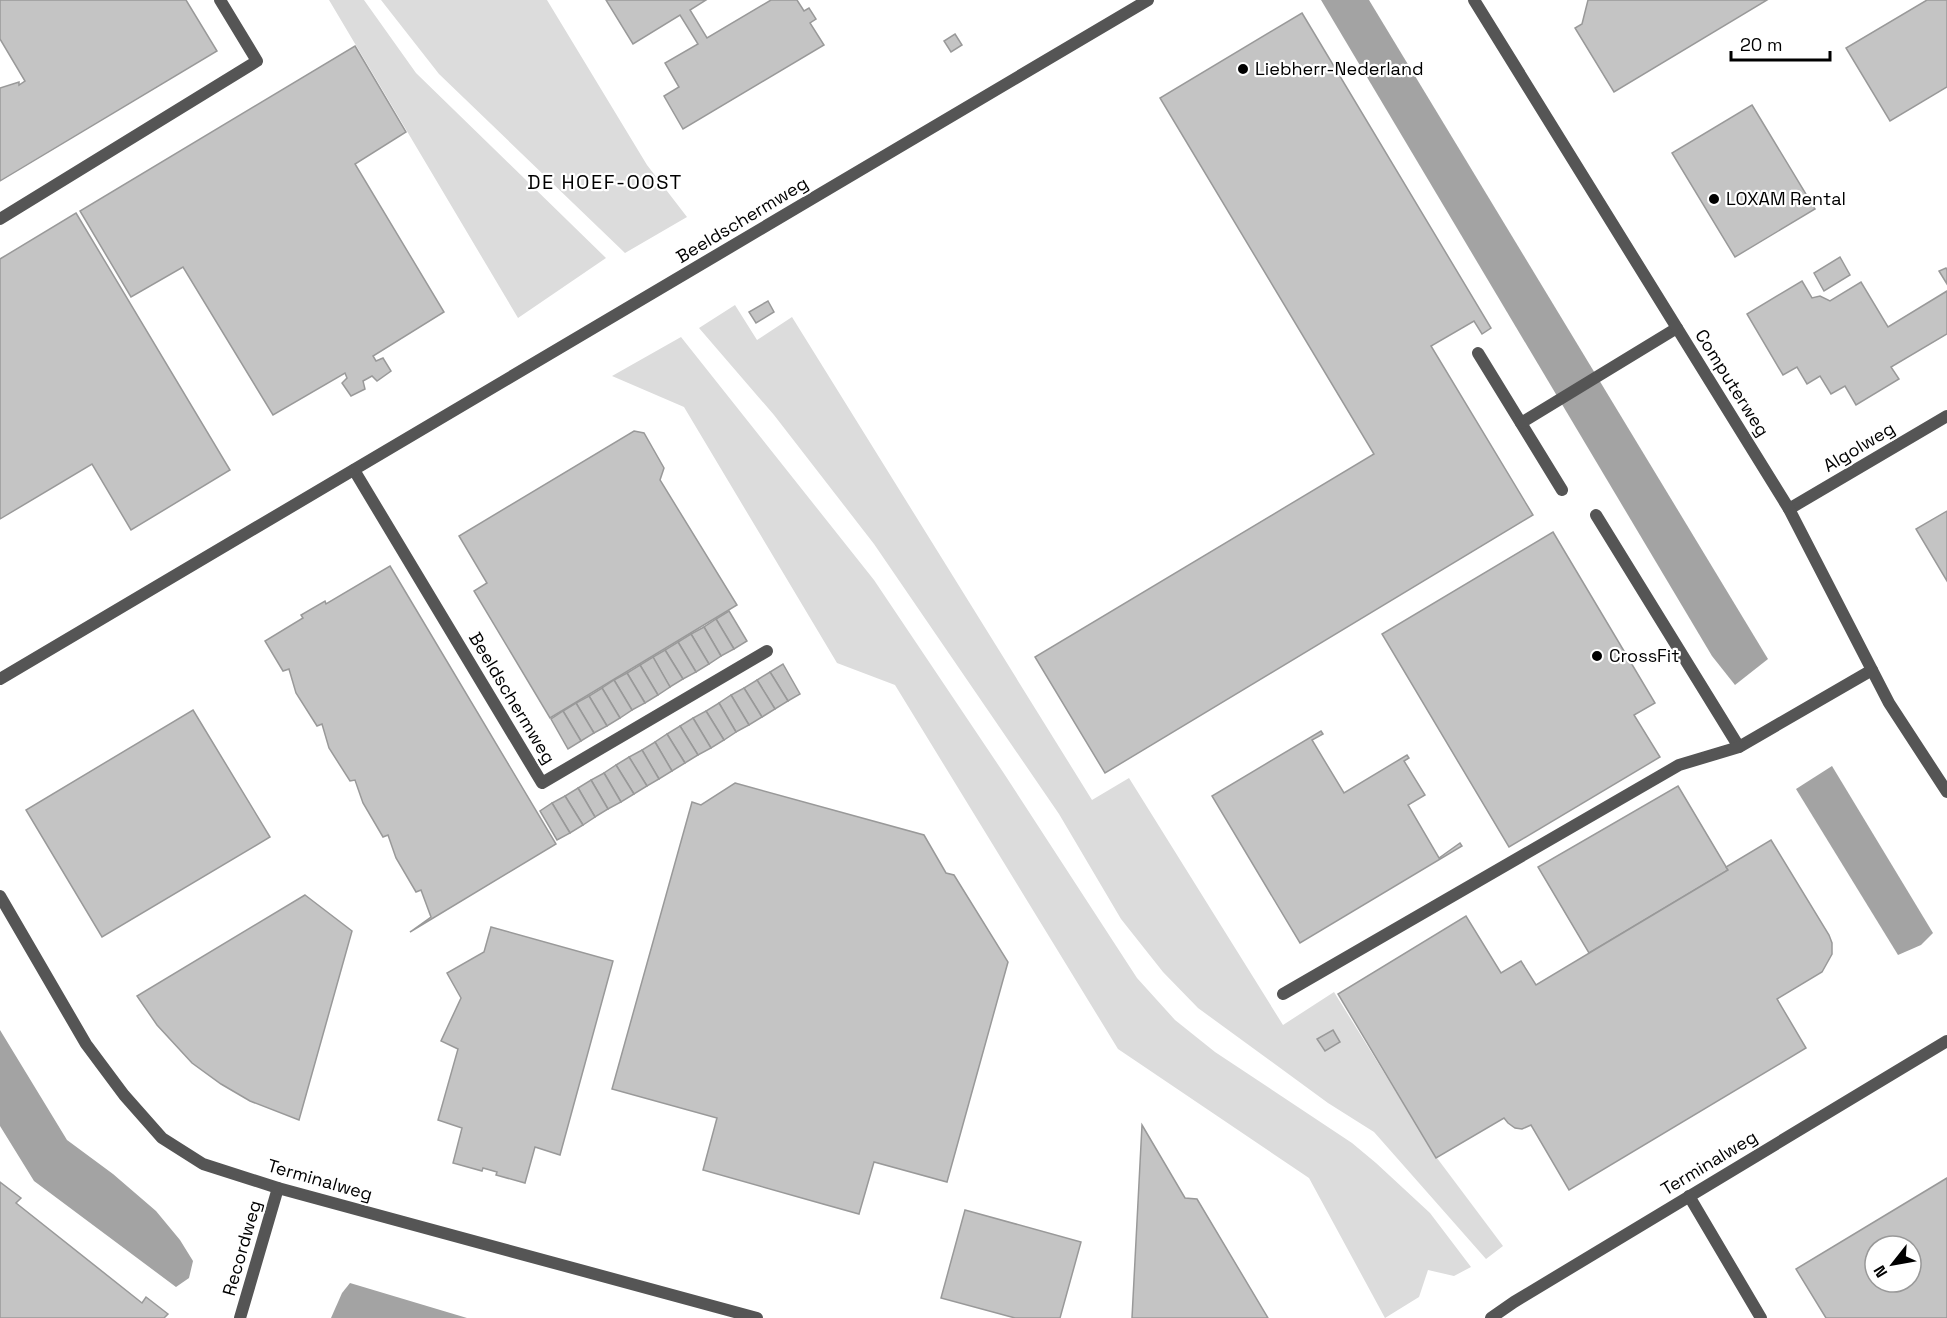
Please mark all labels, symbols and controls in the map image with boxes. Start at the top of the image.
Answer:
scale bar [1731,24,1830,62]
text: 20 m [1740,33,1783,56]
place label: Liebherr-Nederland [1255,57,1424,80]
marker: Liebherr-Nederland [1236,62,1250,76]
district label: DE HOEF-OOST [527,169,683,195]
street label: Beeldschermweg [672,171,812,268]
place label: LOXAM Rental [1726,187,1846,210]
marker: LOXAM Rental [1707,192,1721,206]
street label: Computerweg [1690,325,1775,441]
street label: Algolweg [1819,416,1899,477]
street label: Beeldschermweg [464,628,561,768]
place label: CrossFit [1609,644,1680,667]
marker: CrossFit [1590,649,1604,663]
street label: Terminalweg [1656,1125,1761,1200]
street label: Terminalweg [265,1154,375,1206]
street label: Recordweg [217,1197,266,1298]
north arrow [1863,1234,1923,1294]
text: N [1869,1261,1892,1281]

